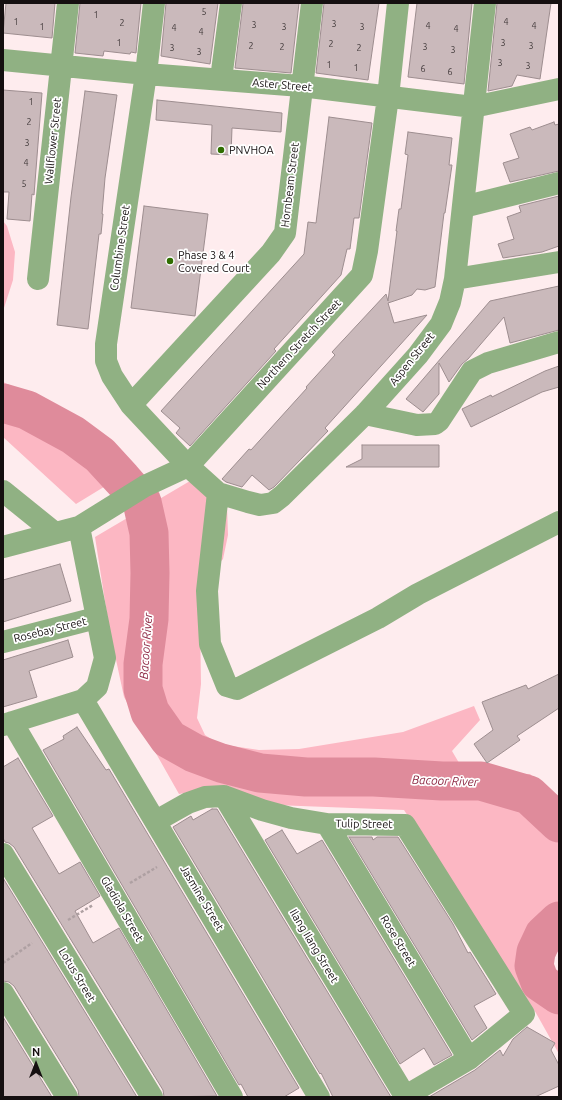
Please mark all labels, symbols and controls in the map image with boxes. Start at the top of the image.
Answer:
house number: 5 [201,7,207,17]
house number: 1 [93,10,99,20]
house number: 1 [13,17,19,27]
house number: 4 [503,17,509,27]
house number: 2 [119,18,125,28]
house number: 3 [331,19,337,29]
house number: 3 [251,20,257,30]
house number: 4 [425,21,431,31]
house number: 4 [531,21,537,31]
house number: 1 [39,22,45,32]
house number: 3 [281,22,287,32]
house number: 3 [359,22,365,32]
house number: 4 [171,23,177,33]
house number: 4 [453,24,459,34]
house number: 4 [198,27,204,37]
house number: 1 [116,38,122,48]
house number: 3 [500,38,506,48]
house number: 2 [328,39,334,49]
house number: 2 [248,41,254,51]
house number: 3 [528,41,534,51]
house number: 2 [279,42,285,52]
house number: 3 [422,42,428,52]
house number: 3 [169,43,175,53]
house number: 2 [356,43,362,53]
house number: 3 [450,45,456,55]
house number: 3 [196,47,202,57]
house number: 3 [497,58,503,68]
house number: 1 [326,60,332,70]
house number: 3 [525,61,531,71]
house number: 1 [353,63,359,73]
house number: 6 [420,64,426,74]
house number: 6 [447,67,453,77]
street label: Aster Street [252,76,312,94]
house number: 1 [28,97,34,107]
street label: Wallflower Street [42,97,64,185]
house number: 2 [26,117,32,127]
house number: 3 [24,138,30,148]
street label: Hornbeam Street [278,142,302,228]
place label: PNVHOA [229,143,274,157]
marker: PNVHOA [216,145,226,155]
house number: 4 [23,158,29,168]
house number: 5 [21,179,27,189]
street label: Columbine Street [107,204,133,292]
place label: Phase 3 & 4 Covered Court [178,248,250,274]
marker: Phase 3 & 4 Covered Court [165,256,175,266]
street label: Northern Stretch Street [254,297,344,391]
street label: Aspen Street [387,330,437,388]
water label: Bacoor River [137,612,155,680]
street label: Rosebay Street [12,615,88,645]
water label: Bacoor River [412,773,478,789]
street label: Tulip Street [335,817,393,831]
street label: Jasmine Street [177,863,227,933]
street label: Gladiola Street [98,874,146,944]
street label: Ilang Ilang Street [287,907,341,985]
street label: Rose Street [378,913,418,969]
street label: Lotus Street [56,946,98,1004]
north arrow [16,1044,56,1084]
text: N [32,1046,40,1058]

